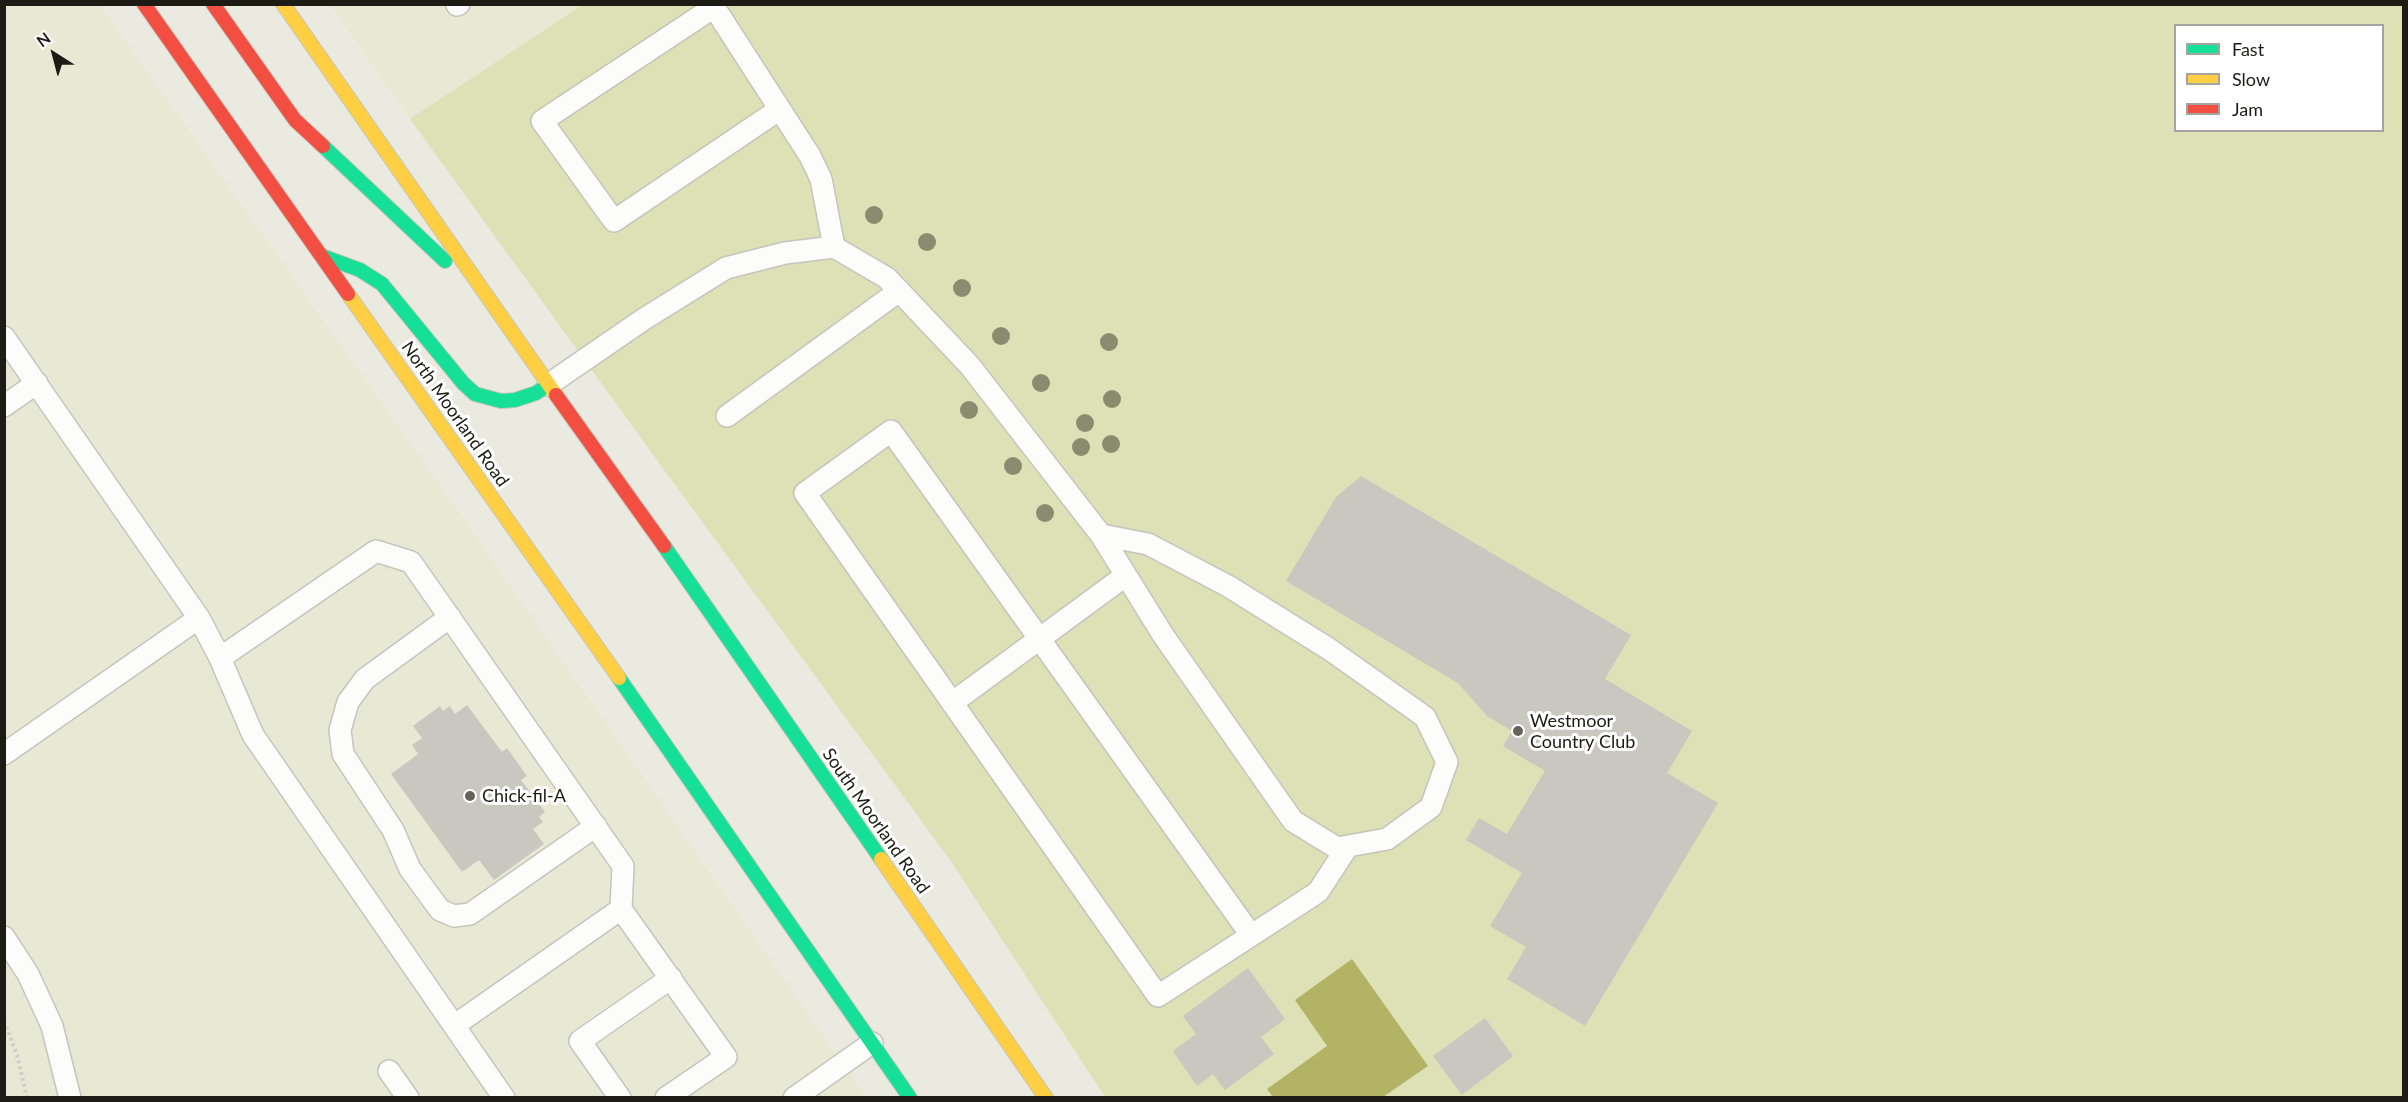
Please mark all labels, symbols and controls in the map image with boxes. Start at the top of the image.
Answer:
north arrow [24,24,84,84]
legend [2174,24,2384,132]
text: N [33,28,54,50]
text: Fast [2232,38,2264,60]
text: Slow [2232,68,2270,90]
text: Jam [2232,98,2263,120]
street label: North Moorland Road [397,337,513,491]
place label: Westmoor Country Club [1530,710,1635,752]
marker: Westmoor Country Club [1511,724,1525,738]
street label: South Moorland Road [818,744,934,898]
place label: Chick-fil-A [482,785,566,807]
marker: Chick-fil-A [463,789,477,803]

